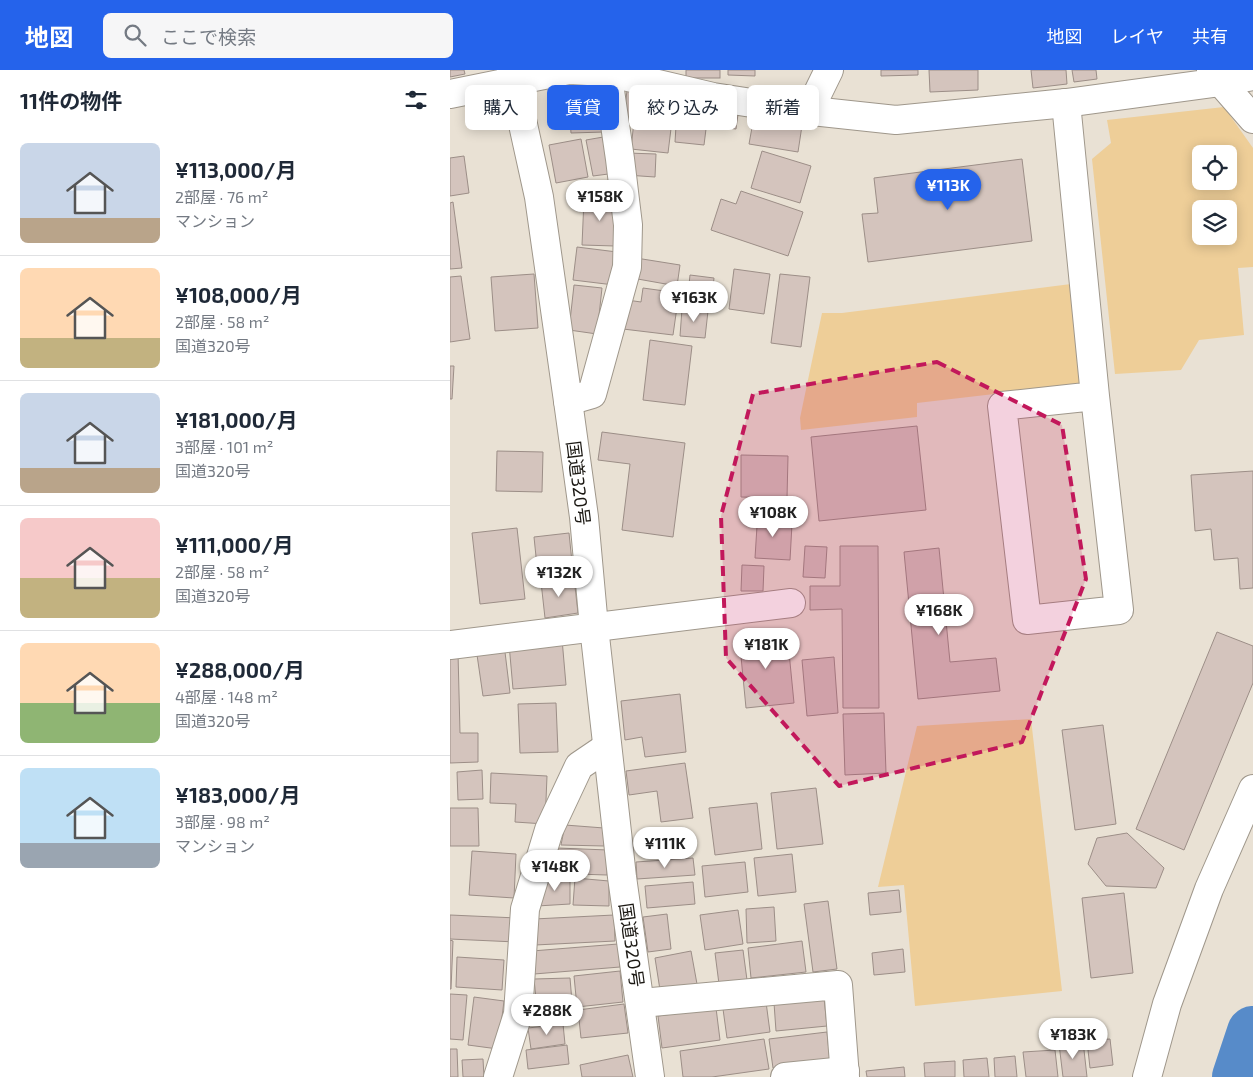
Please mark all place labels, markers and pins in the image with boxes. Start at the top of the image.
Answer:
pin: ¥113K [913,168,983,211]
pin: ¥158K [565,180,635,222]
pin: ¥163K [659,280,729,323]
pin: ¥108K [738,496,808,538]
pin: ¥132K [524,556,594,598]
pin: ¥168K [904,594,974,636]
pin: ¥181K [731,628,801,670]
pin: ¥111K [630,826,700,869]
pin: ¥148K [520,850,590,892]
pin: ¥288K [512,994,582,1036]
pin: ¥183K [1038,1018,1108,1060]

